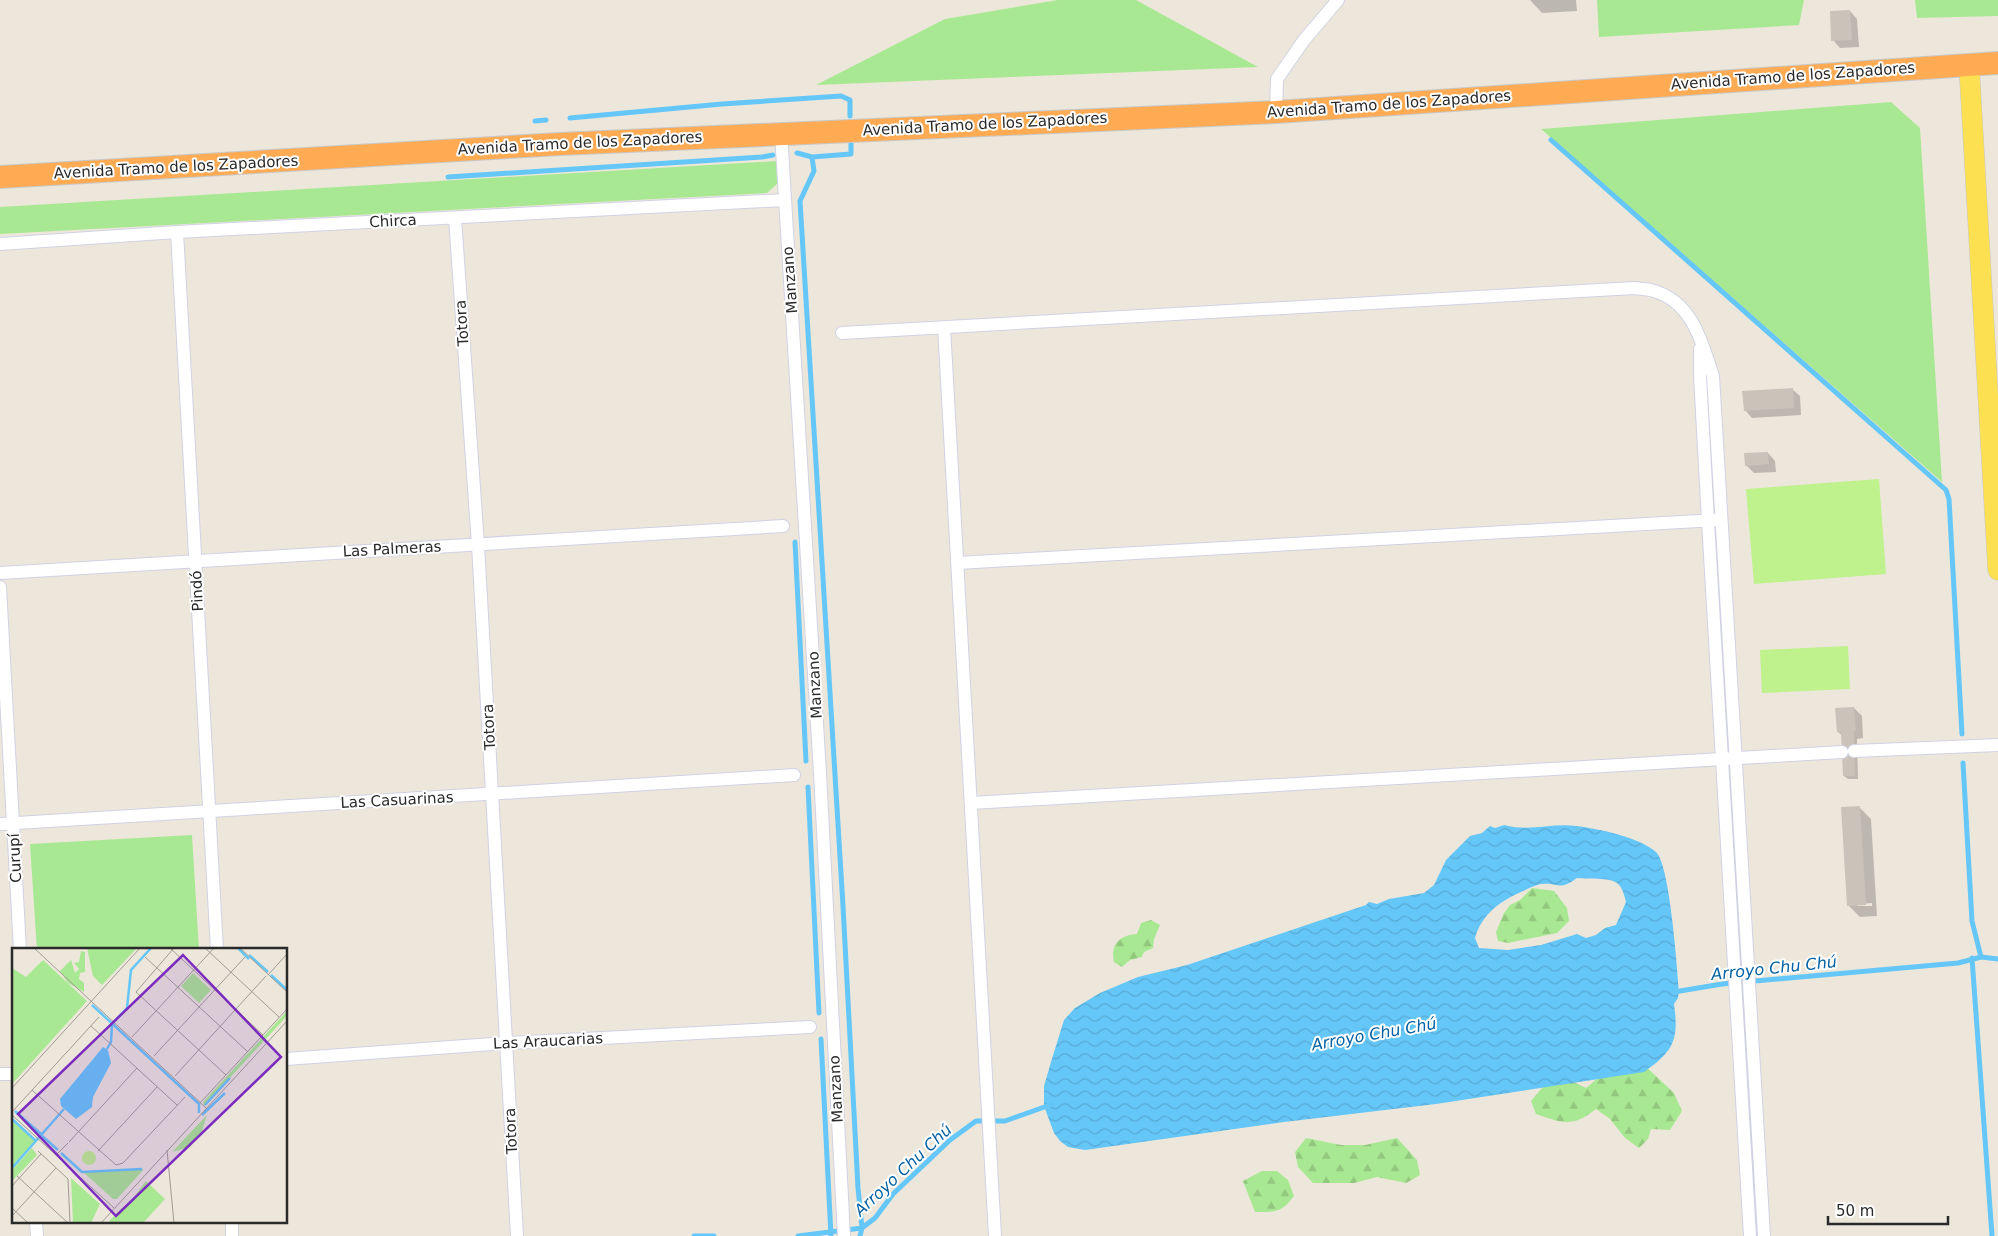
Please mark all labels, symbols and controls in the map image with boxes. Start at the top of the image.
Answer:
street label: Avenida Tramo de los Zapadores [1670,58,1916,94]
street label: Avenida Tramo de los Zapadores [1266,86,1512,122]
street label: Avenida Tramo de los Zapadores [862,109,1108,139]
street label: Avenida Tramo de los Zapadores [457,128,703,158]
street label: Avenida Tramo de los Zapadores [53,152,299,182]
street label: Chirca [369,211,417,231]
street label: Manzano [779,246,801,314]
street label: Totora [451,299,473,348]
street label: Las Palmeras [342,537,442,561]
street label: Pindó [187,570,207,612]
street label: Manzano [804,651,826,719]
street label: Totora [479,703,499,752]
street label: Las Casuarinas [340,788,454,812]
street label: Curupí [5,832,25,883]
inset map [12,948,288,1224]
water label: Arroyo Chu Chú [1709,952,1838,984]
water label: Arroyo Chu Chú [1309,1014,1438,1054]
street label: Las Araucarias [493,1029,604,1053]
street label: Manzano [825,1055,847,1123]
street label: Totora [501,1107,521,1156]
water label: Arroyo Chu Chú [850,1120,956,1221]
scale bar [1828,1194,1948,1226]
text: 50 m [1836,1202,1874,1220]

